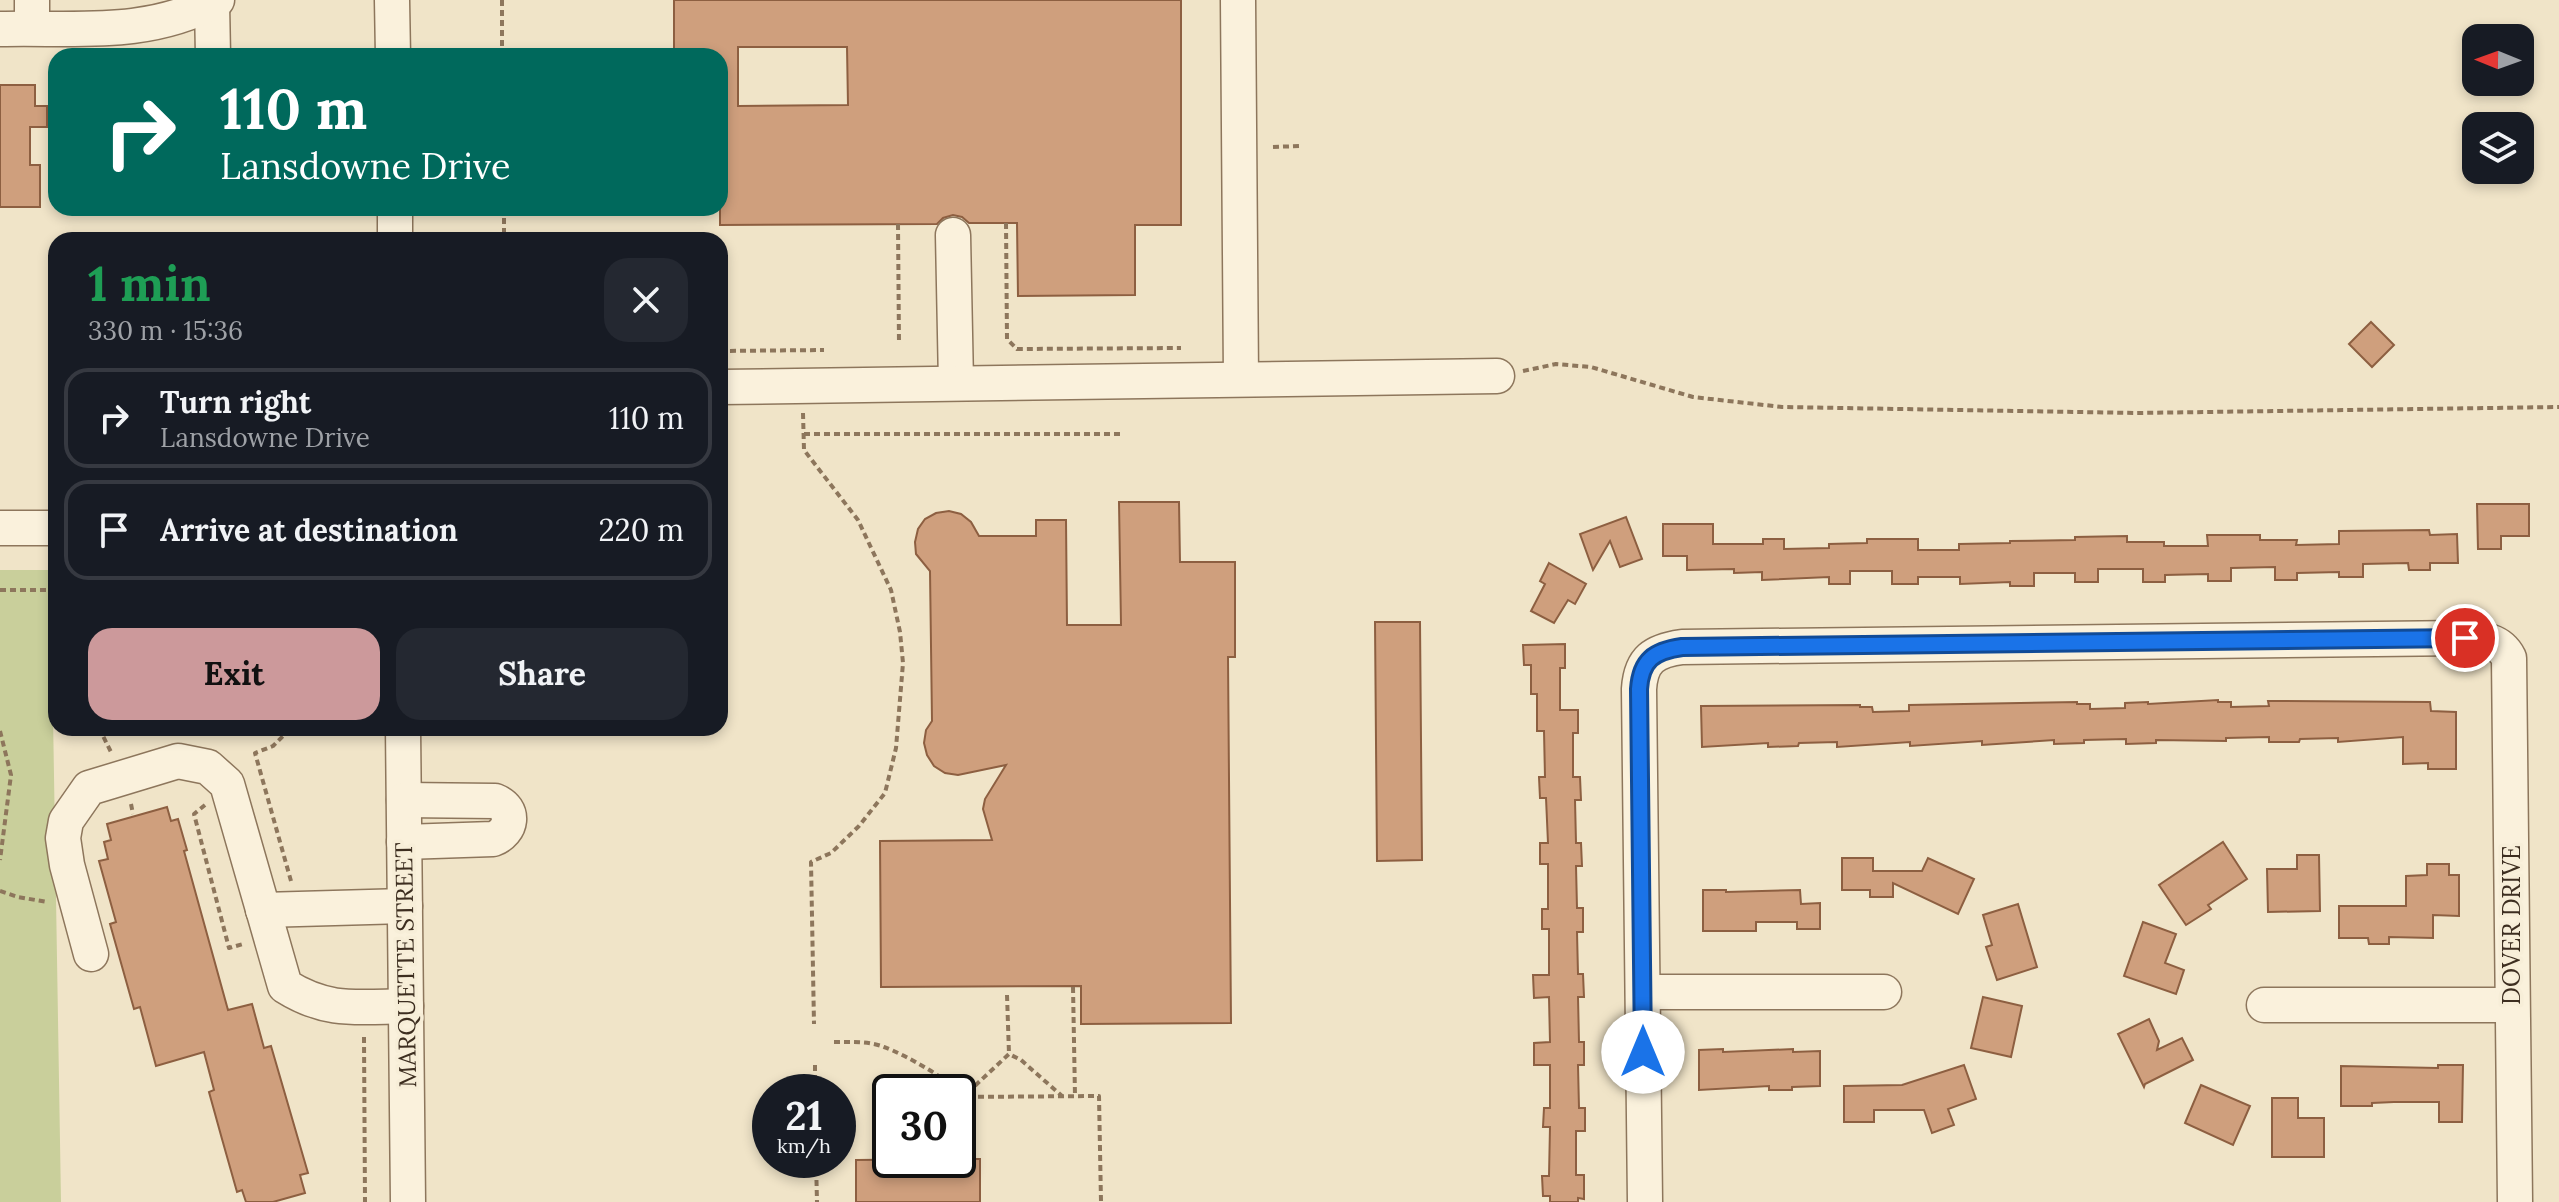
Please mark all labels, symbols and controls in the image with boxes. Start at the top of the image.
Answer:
north arrow [2462,24,2534,96]
map controls [2462,24,2534,184]
text: 110 m [220,73,367,144]
icon: right [88,80,192,184]
button: layers [2462,112,2534,184]
text: Lansdowne Drive [220,143,511,189]
text: 1 min [88,253,211,314]
button: close [604,258,688,342]
text: 330 m · 15:36 [88,314,243,347]
text: Turn right [160,383,311,421]
icon: right [92,396,136,440]
text: 110 m [609,399,684,437]
text: Lansdowne Drive [160,421,370,454]
icon: arrive [92,508,136,552]
text: Arrive at destination [160,511,458,549]
text: 220 m [598,511,684,549]
pin [2431,604,2499,672]
icon: arrive [2443,616,2487,660]
button: Exit [88,628,380,720]
button: Share [396,628,688,720]
street label: MARQUETTE STREET [388,842,423,1088]
street label: DOVER DRIVE [2496,845,2527,1005]
position arrow [1601,1010,1685,1094]
speed limit sign: 30 [872,1074,976,1178]
text: 21 [785,1090,823,1141]
text: km/h [777,1133,831,1158]

